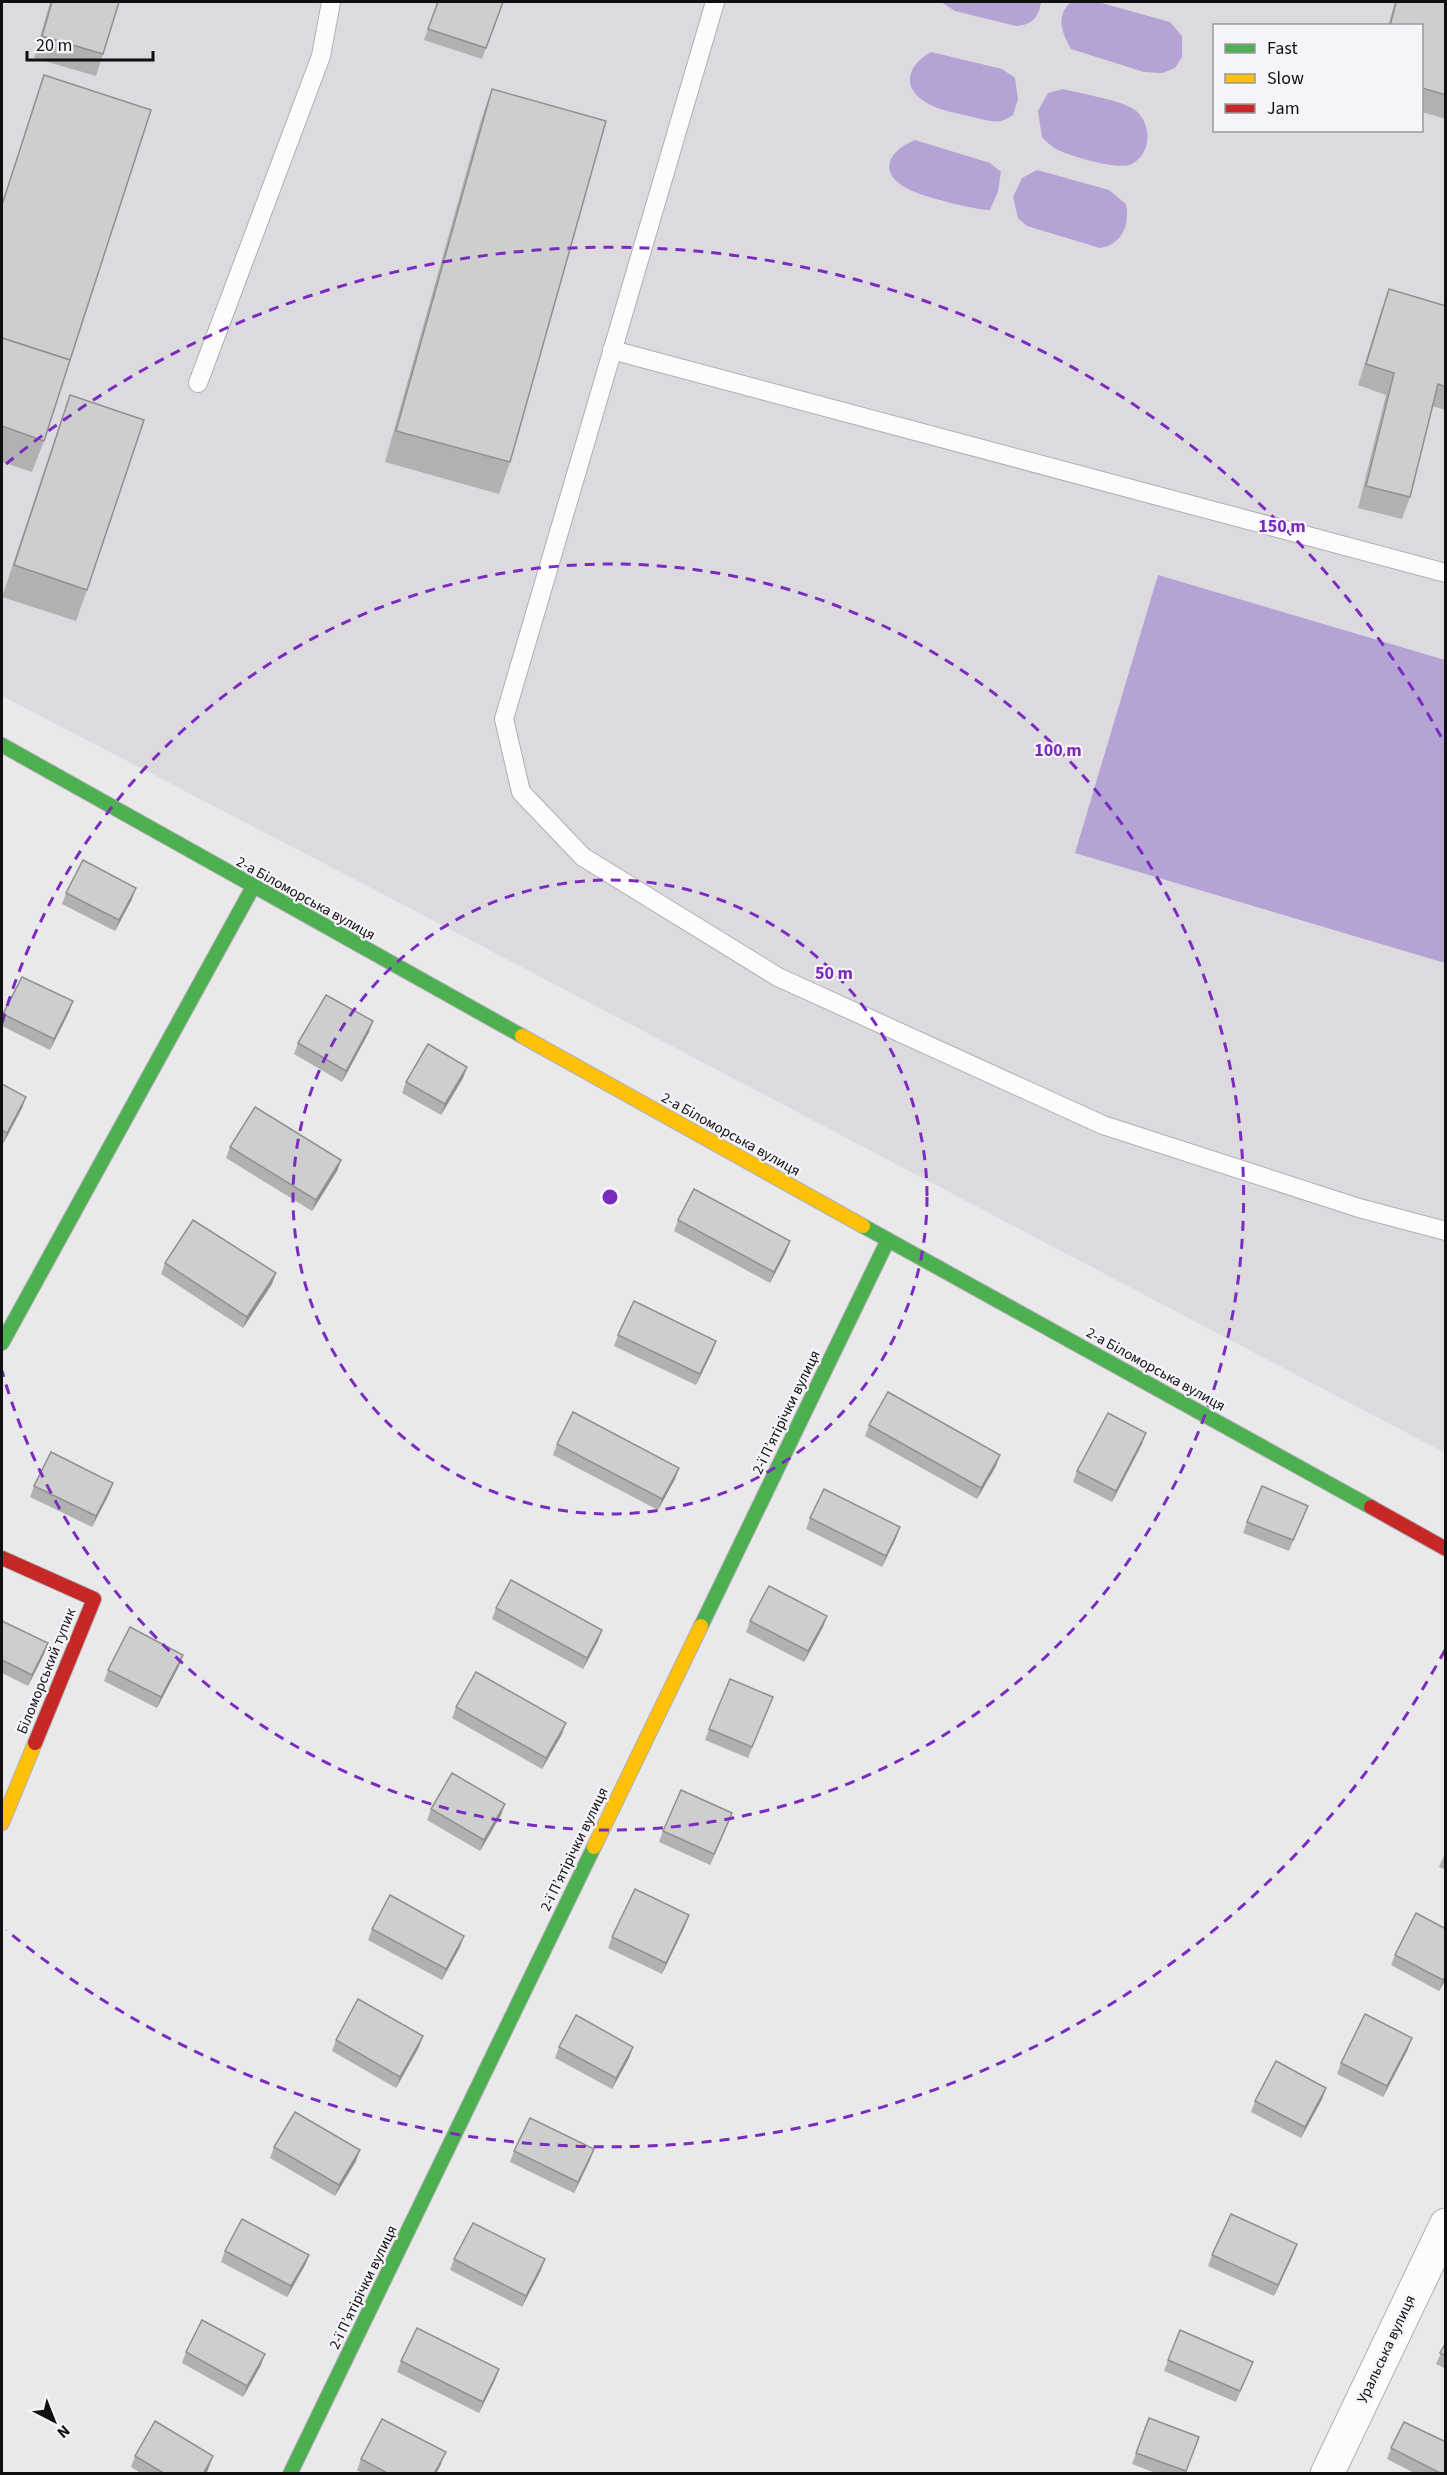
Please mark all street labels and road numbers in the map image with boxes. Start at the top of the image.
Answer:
street label: 2-а Біломорська вулиця [232,851,379,945]
street label: 2-а Біломорська вулиця [657,1087,804,1181]
street label: 2-а Біломорська вулиця [1082,1322,1229,1416]
street label: 2-ї П’ятірічки вулиця [747,1347,826,1478]
street label: Біломорський тупик [12,1605,82,1737]
street label: 2-ї П’ятірічки вулиця [535,1784,614,1915]
street label: 2-ї П’ятірічки вулиця [324,2222,403,2353]
street label: Уральська вулиця [1352,2292,1421,2407]

